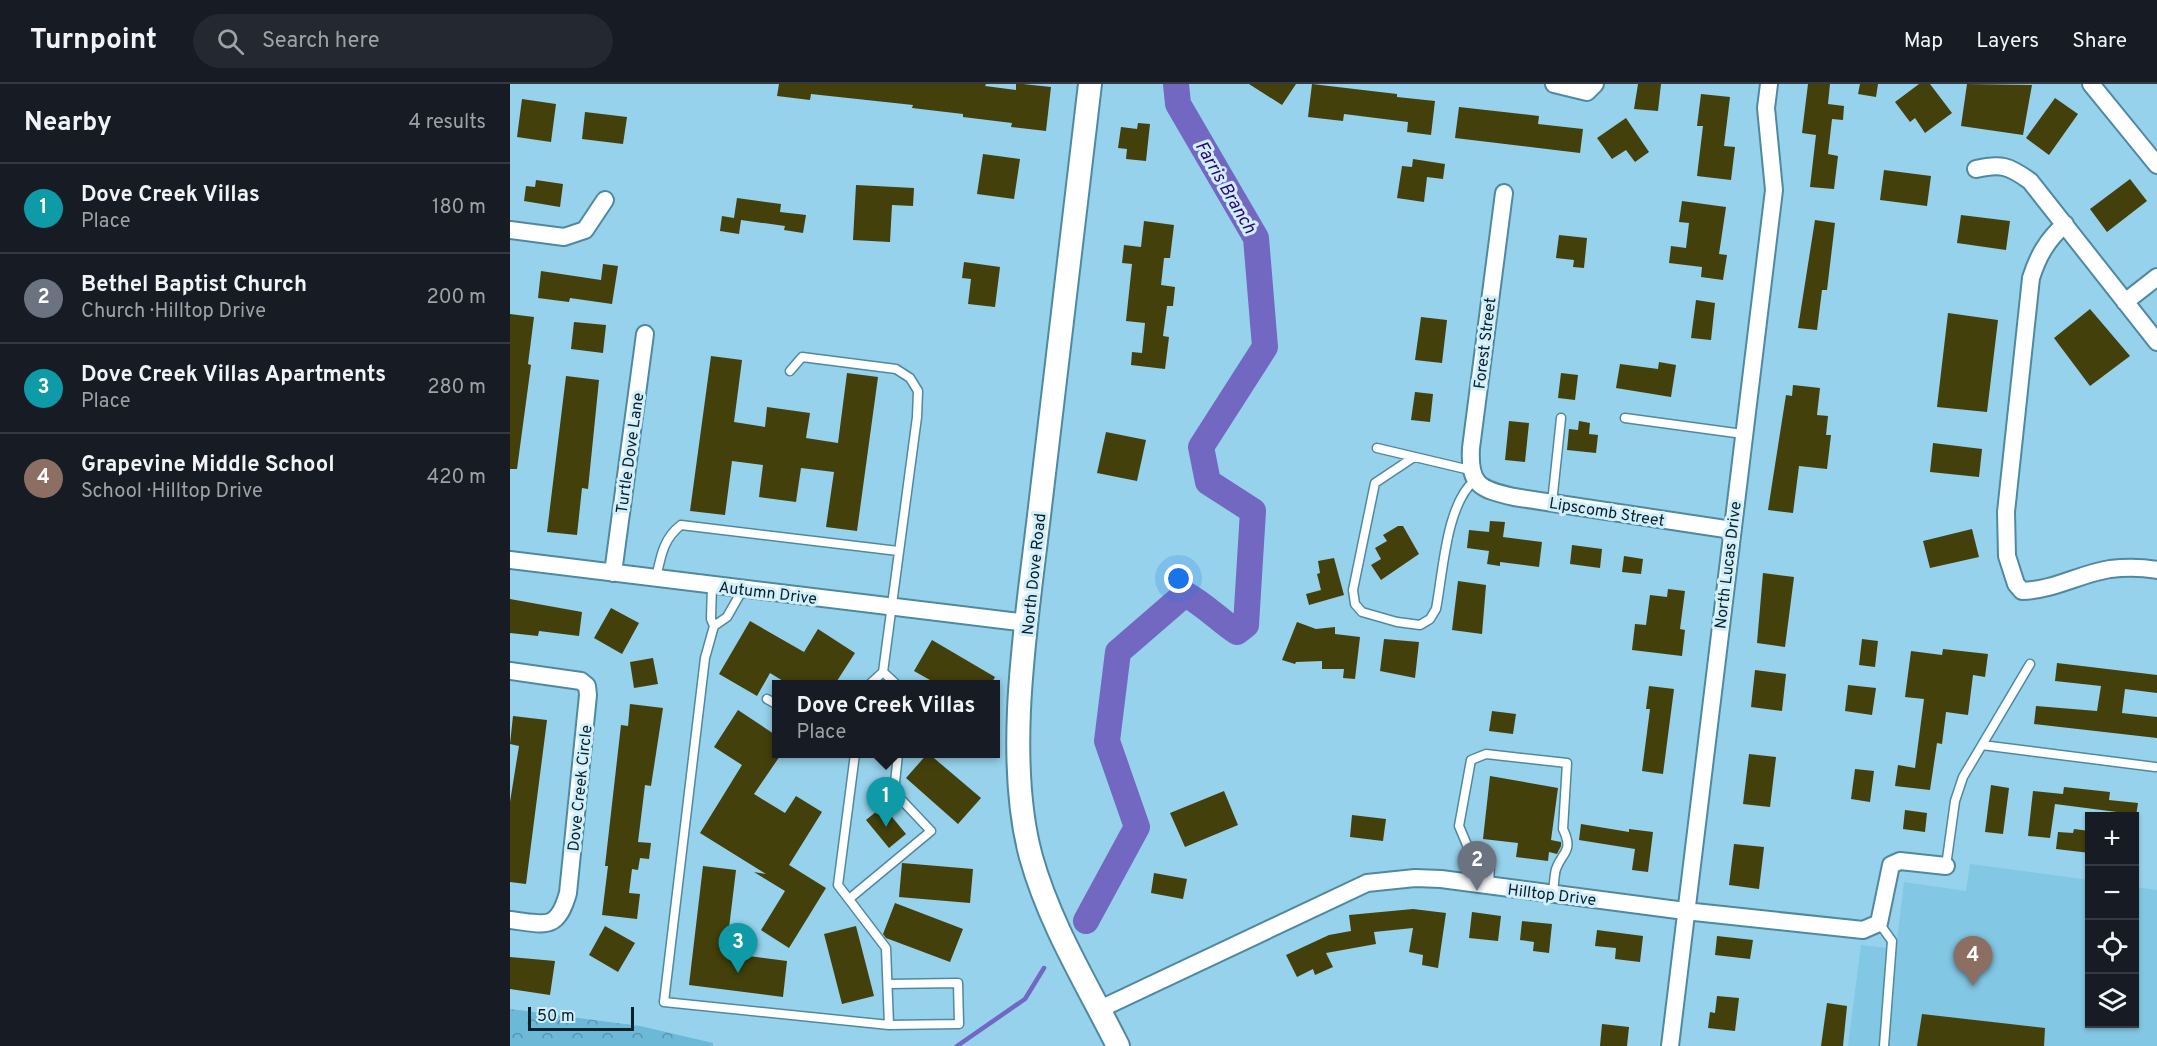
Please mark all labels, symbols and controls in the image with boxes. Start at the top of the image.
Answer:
search box [193,14,613,68]
text: Turnpoint [30,23,157,59]
icon: search [214,25,247,58]
text: Search here [262,28,379,55]
text: Map [1904,28,1943,55]
text: Layers [1976,28,2039,55]
text: Share [2072,28,2127,55]
text: Nearby [24,107,112,140]
text: 4 results [409,110,486,136]
water label: Farris Branch [1189,137,1261,238]
text: Dove Creek Villas [81,182,260,209]
text: 1 [40,195,48,221]
text: 180 m [432,195,486,221]
text: Place [81,209,131,235]
text: Bethel Baptist Church [81,272,307,299]
text: 2 [37,285,50,311]
text: 200 m [427,285,486,311]
street label: Forest Street [1470,296,1502,390]
text: Church · Hilltop Drive [81,299,266,325]
text: Dove Creek Villas Apartments [81,362,386,389]
text: 3 [38,375,50,401]
text: 280 m [427,375,486,401]
text: Place [81,389,131,415]
street label: Turtle Dove Lane [613,391,649,515]
text: Grapevine Middle School [81,452,335,479]
text: 4 [37,465,50,491]
text: 420 m [427,465,486,491]
text: School · Hilltop Drive [81,479,263,505]
street label: Lipscomb Street [1548,494,1666,532]
street label: North Lucas Drive [1711,500,1747,630]
street label: North Dove Road [1019,512,1051,636]
your location [1164,564,1193,593]
street label: Autumn Drive [717,578,818,610]
popup [772,680,1000,758]
text: Dove Creek Villas [797,693,975,720]
text: Place [797,720,846,746]
street label: Dove Creek Circle [564,724,598,852]
pin: 1 [866,778,905,827]
map controls [2085,812,2139,1028]
button: + [2085,812,2139,866]
pin: 2 [1458,842,1496,891]
button: − [2085,866,2139,920]
street label: Hilltop Drive [1506,881,1597,911]
button: locate [2085,920,2139,974]
pin: 3 [718,924,758,973]
pin: 4 [1954,936,1992,986]
button: layers [2085,974,2139,1028]
scale bar [528,1004,634,1032]
text: 50 m [537,1007,575,1027]

